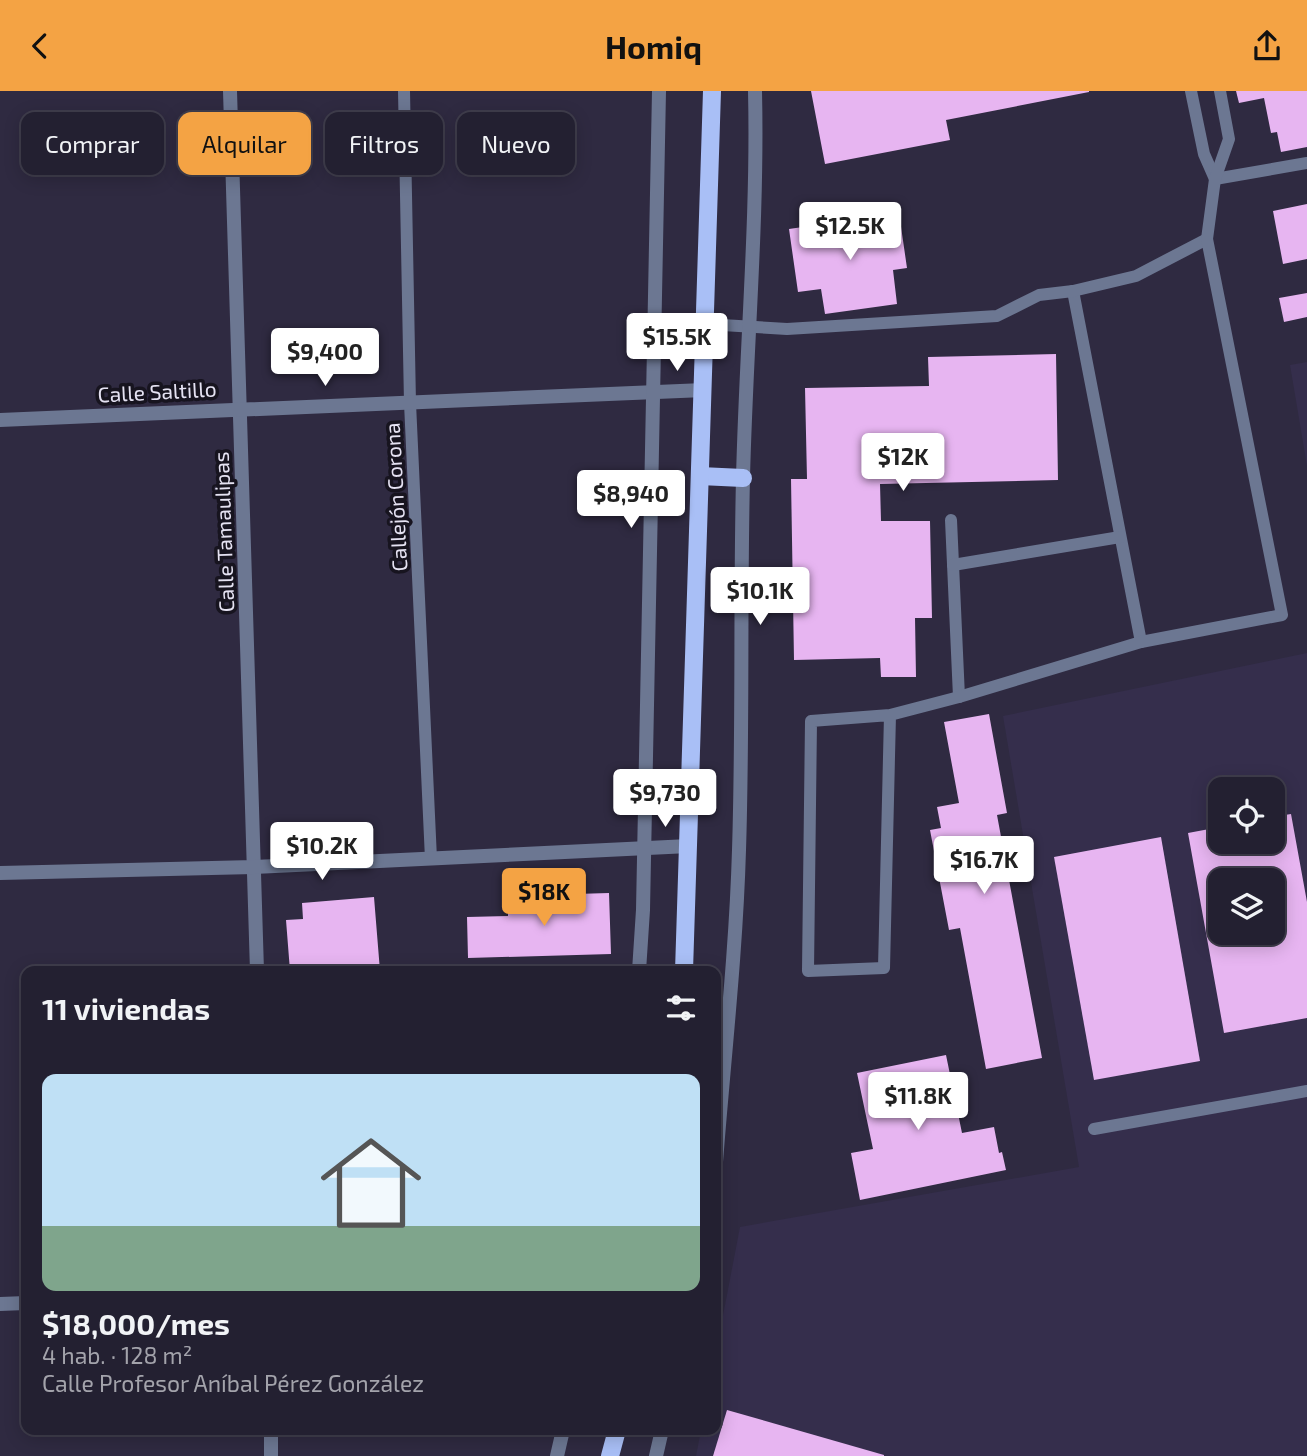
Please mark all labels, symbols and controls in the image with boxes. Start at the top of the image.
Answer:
icon: back [21,27,59,65]
text: Homiq [605,27,702,65]
icon: share [1248,27,1286,65]
chip: Comprar [21,112,164,175]
chip: Alquilar [178,112,311,175]
chip: Filtros [325,112,443,175]
chip: Nuevo [457,112,575,175]
pin: $12.5K [793,202,907,262]
text: $12.5K [815,211,885,239]
pin: $15.5K [620,313,734,373]
text: $15.5K [643,322,711,350]
pin: $9,400 [268,329,382,388]
text: $9,400 [287,337,363,365]
street label: Calle Saltillo [97,375,217,407]
street label: Callejón Corona [379,422,412,572]
pin: $12K [862,433,944,493]
text: $12K [877,442,929,470]
street label: Calle Tamaulipas [208,451,238,613]
pin: $8,940 [574,471,688,530]
text: $8,940 [593,479,669,507]
pin: $10.1K [703,567,817,627]
text: $10.1K [727,576,793,604]
pin: $9,730 [608,769,722,829]
map controls [1208,777,1285,945]
button: locate [1208,777,1285,854]
text: $9,730 [629,778,701,806]
pin: $10.2K [265,823,379,882]
text: $10.2K [286,831,358,859]
pin: $16.7K [927,837,1041,896]
text: $16.7K [950,845,1018,873]
button: layers [1208,868,1285,945]
pin: $18K [503,869,585,928]
text: $18K [518,877,570,905]
icon: filters [662,989,700,1027]
text: 11 viviendas [42,990,210,1026]
pin: $11.8K [861,1073,975,1132]
text: $11.8K [884,1081,952,1109]
icon: home [308,1120,434,1246]
text: $18,000/mes [42,1305,230,1341]
text: 4 hab. · 128 m² [42,1341,192,1369]
text: Calle Profesor Aníbal Pérez González [42,1369,424,1397]

